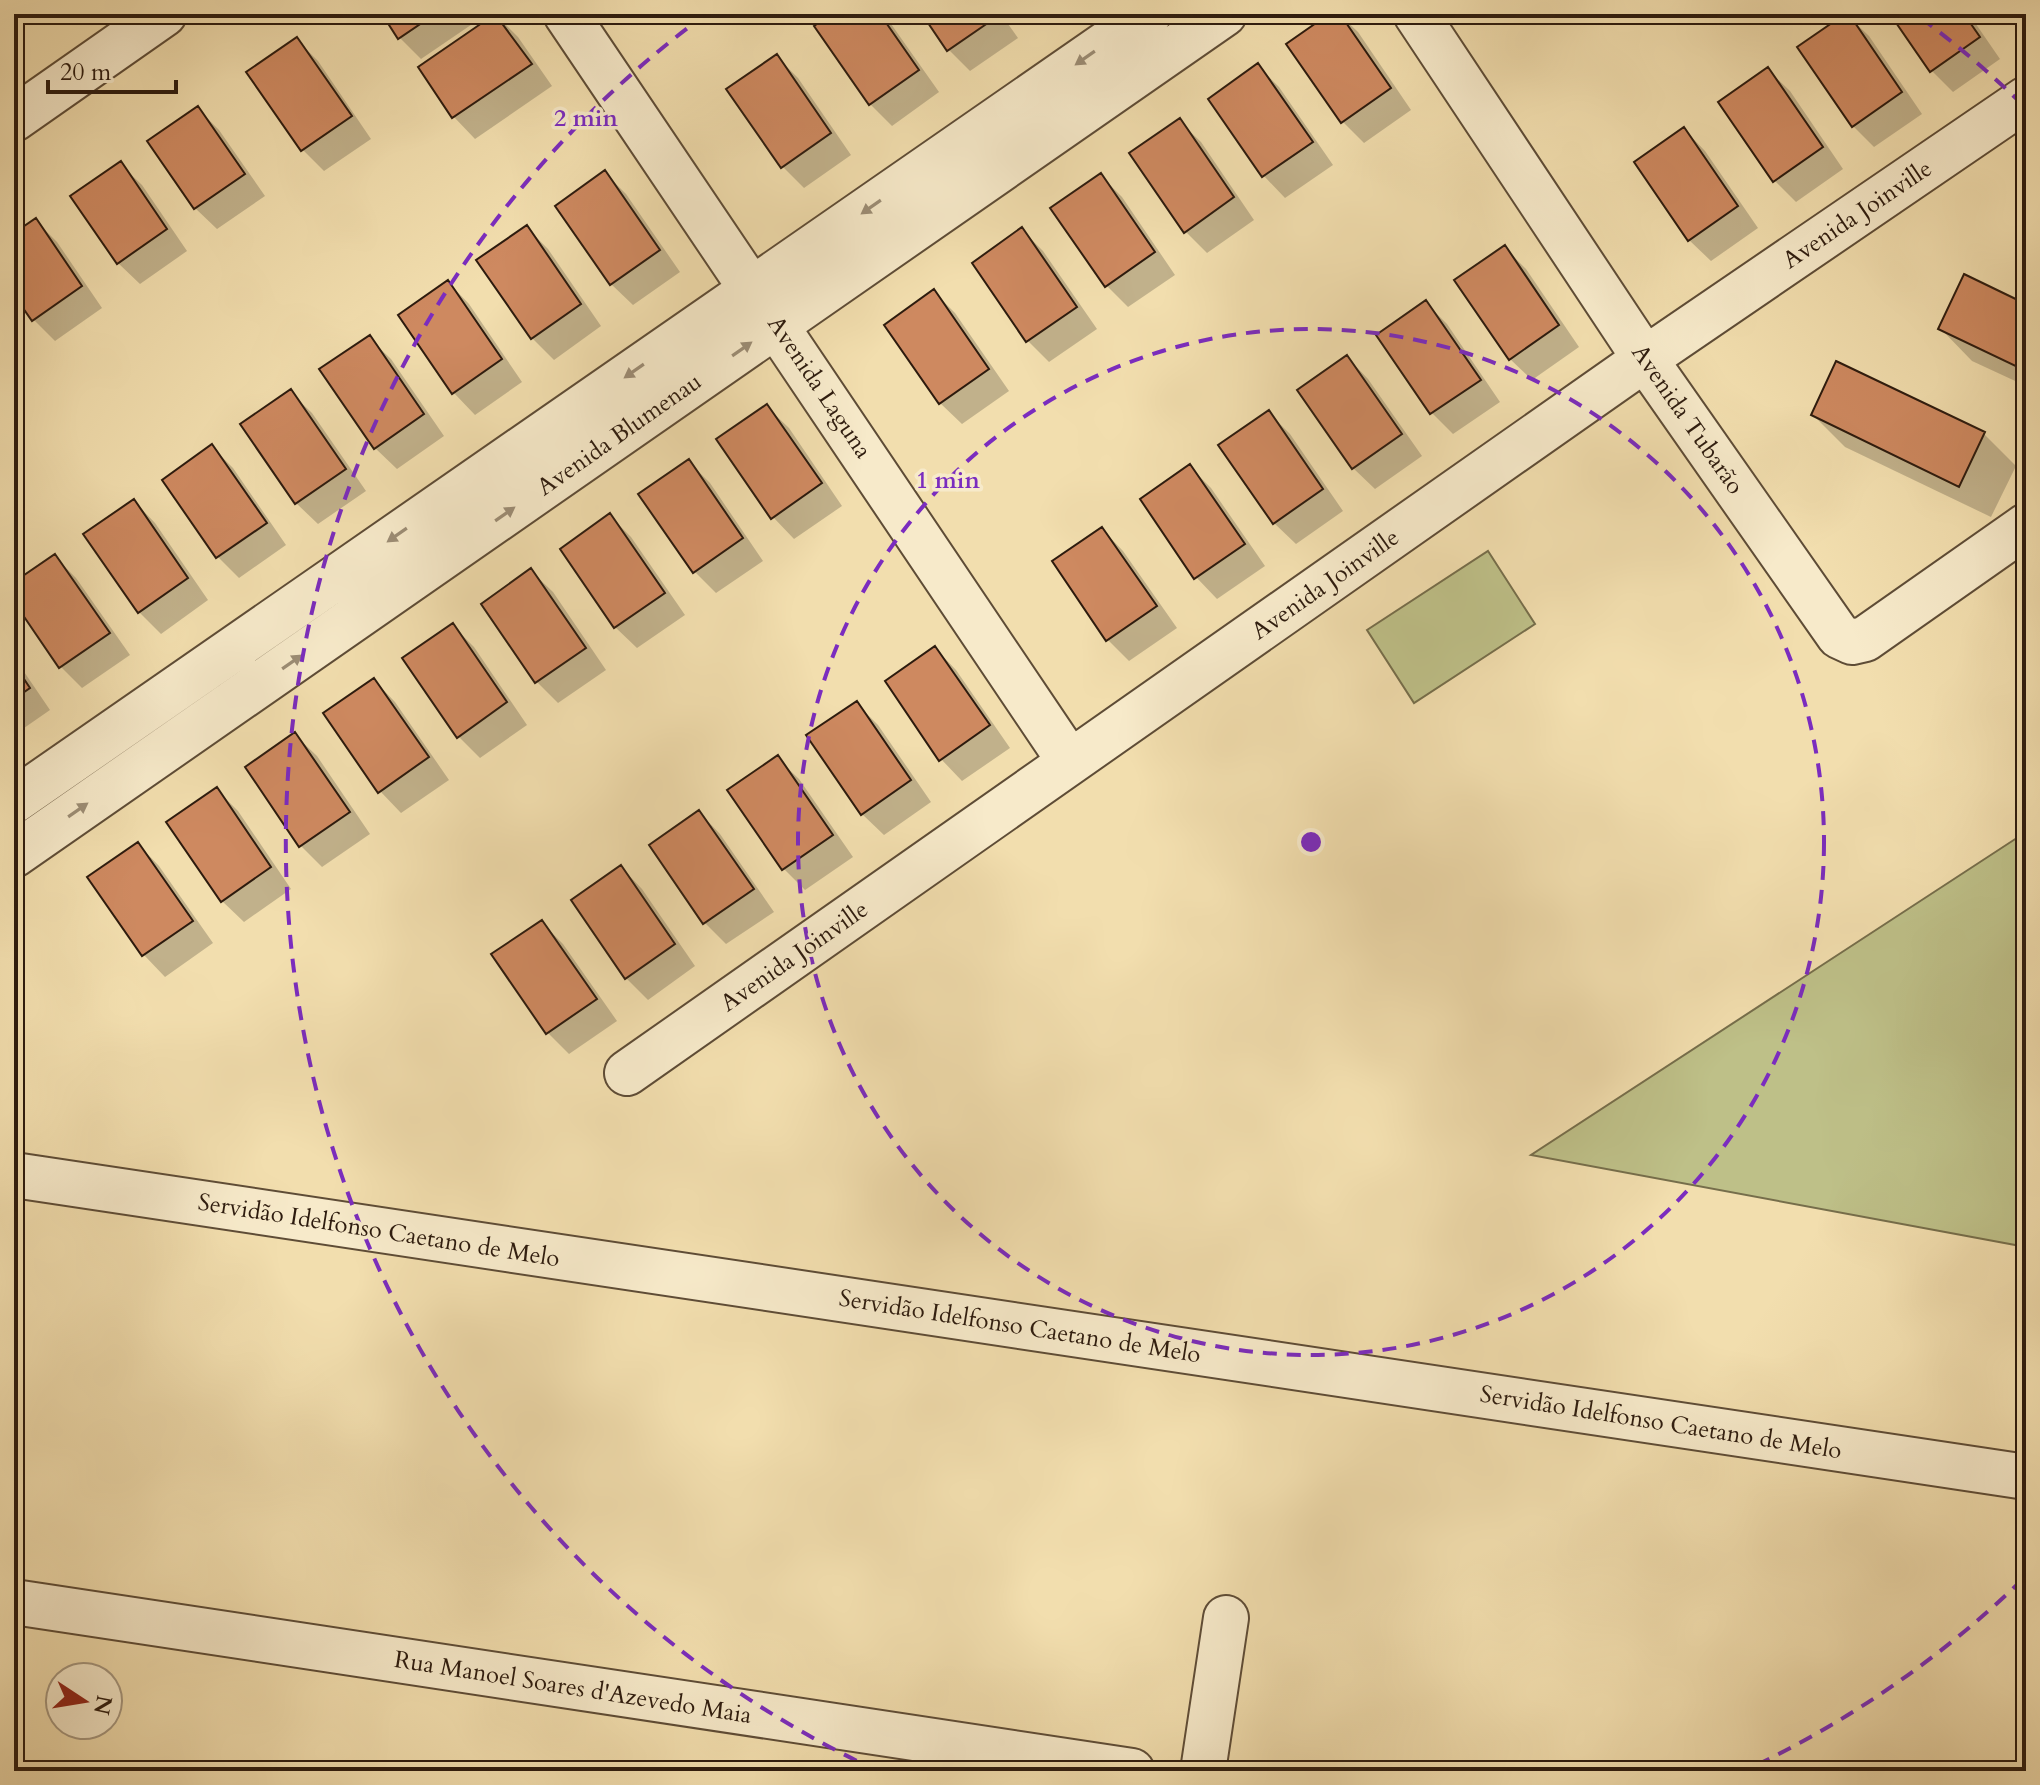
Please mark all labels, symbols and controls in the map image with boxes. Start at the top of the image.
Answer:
scale bar [48,44,176,94]
one-way arrow [1074,50,1095,65]
text: 20 m [60,56,112,89]
text: 2 min [554,102,619,135]
street label: Avenida Joinville [1776,152,1938,277]
one-way arrow [860,199,881,214]
street label: Avenida Laguna [760,309,880,466]
street label: Avenida Tubarão [1624,338,1752,501]
one-way arrow [731,342,752,357]
one-way arrow [624,363,645,378]
street label: Avenida Blumenau [530,365,708,504]
text: 1 min [916,464,981,497]
one-way arrow [495,507,516,522]
street label: Avenida Joinville [1245,521,1406,648]
one-way arrow [387,527,408,542]
one-way arrow [281,655,302,670]
one-way arrow [68,803,89,818]
centre of rings [1297,828,1325,856]
street label: Avenida Joinville [714,893,875,1020]
street label: Servidão Idelfonso Caetano de Melo [196,1186,562,1275]
street label: Servidão Idelfonso Caetano de Melo [837,1282,1203,1371]
street label: Servidão Idelfonso Caetano de Melo [1478,1378,1844,1467]
street label: Rua Manoel Soares d'Azevedo Maia [392,1643,755,1732]
north arrow [44,1661,124,1741]
text: N [86,1692,119,1717]

